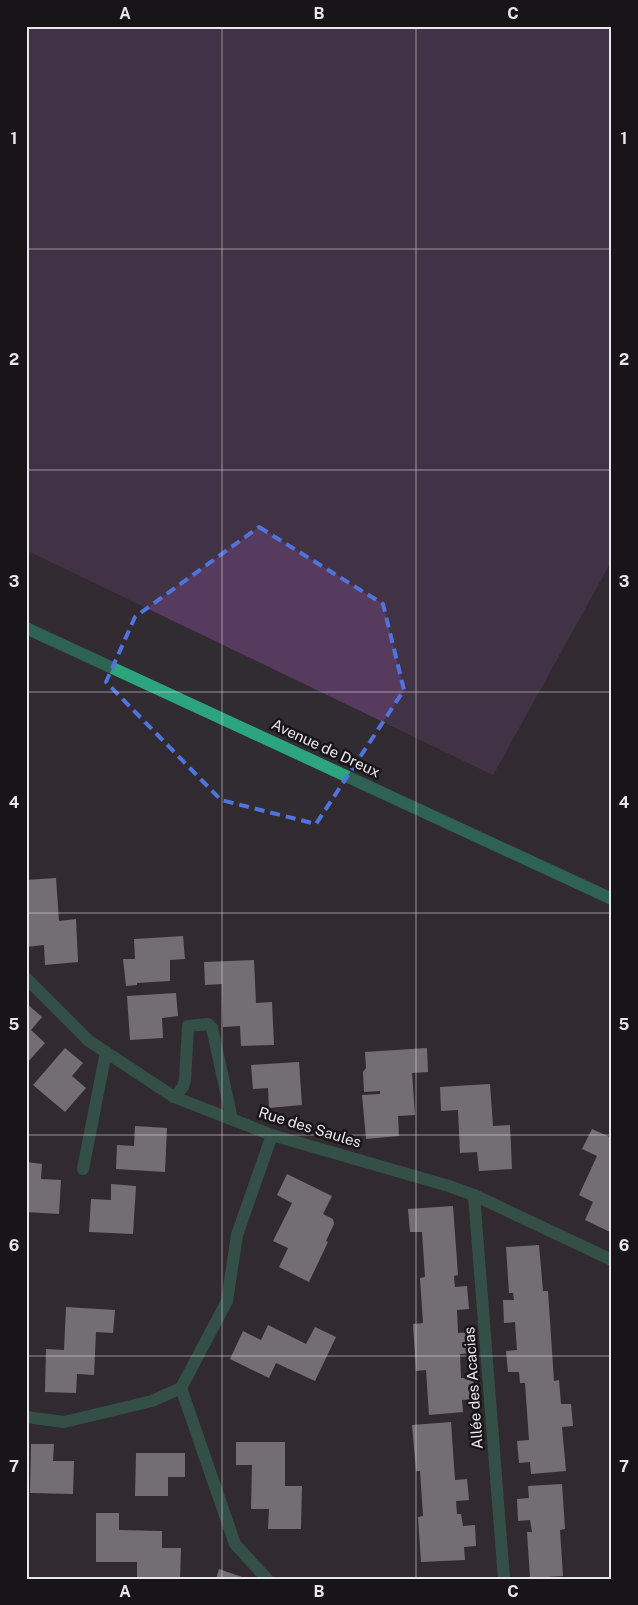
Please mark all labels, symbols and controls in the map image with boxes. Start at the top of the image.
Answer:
text: A [119,4,131,23]
text: B [314,4,325,23]
text: C [507,4,519,23]
text: 1 [11,129,17,148]
text: 1 [621,129,627,148]
text: 2 [9,350,19,369]
text: 2 [619,350,629,369]
text: 3 [9,572,19,591]
text: 3 [619,572,629,591]
street label: Avenue de Dreux [269,715,383,781]
text: 4 [9,793,20,812]
text: 4 [619,793,630,812]
text: 5 [9,1015,20,1034]
text: 5 [619,1015,630,1034]
street label: Rue des Saules [257,1103,363,1151]
text: 6 [9,1236,19,1255]
text: 6 [619,1236,629,1255]
street label: Allée des Acacias [460,1326,486,1450]
text: 7 [9,1457,19,1476]
text: 7 [619,1457,629,1476]
text: A [119,1582,131,1601]
text: B [314,1582,325,1601]
text: C [507,1582,519,1601]

